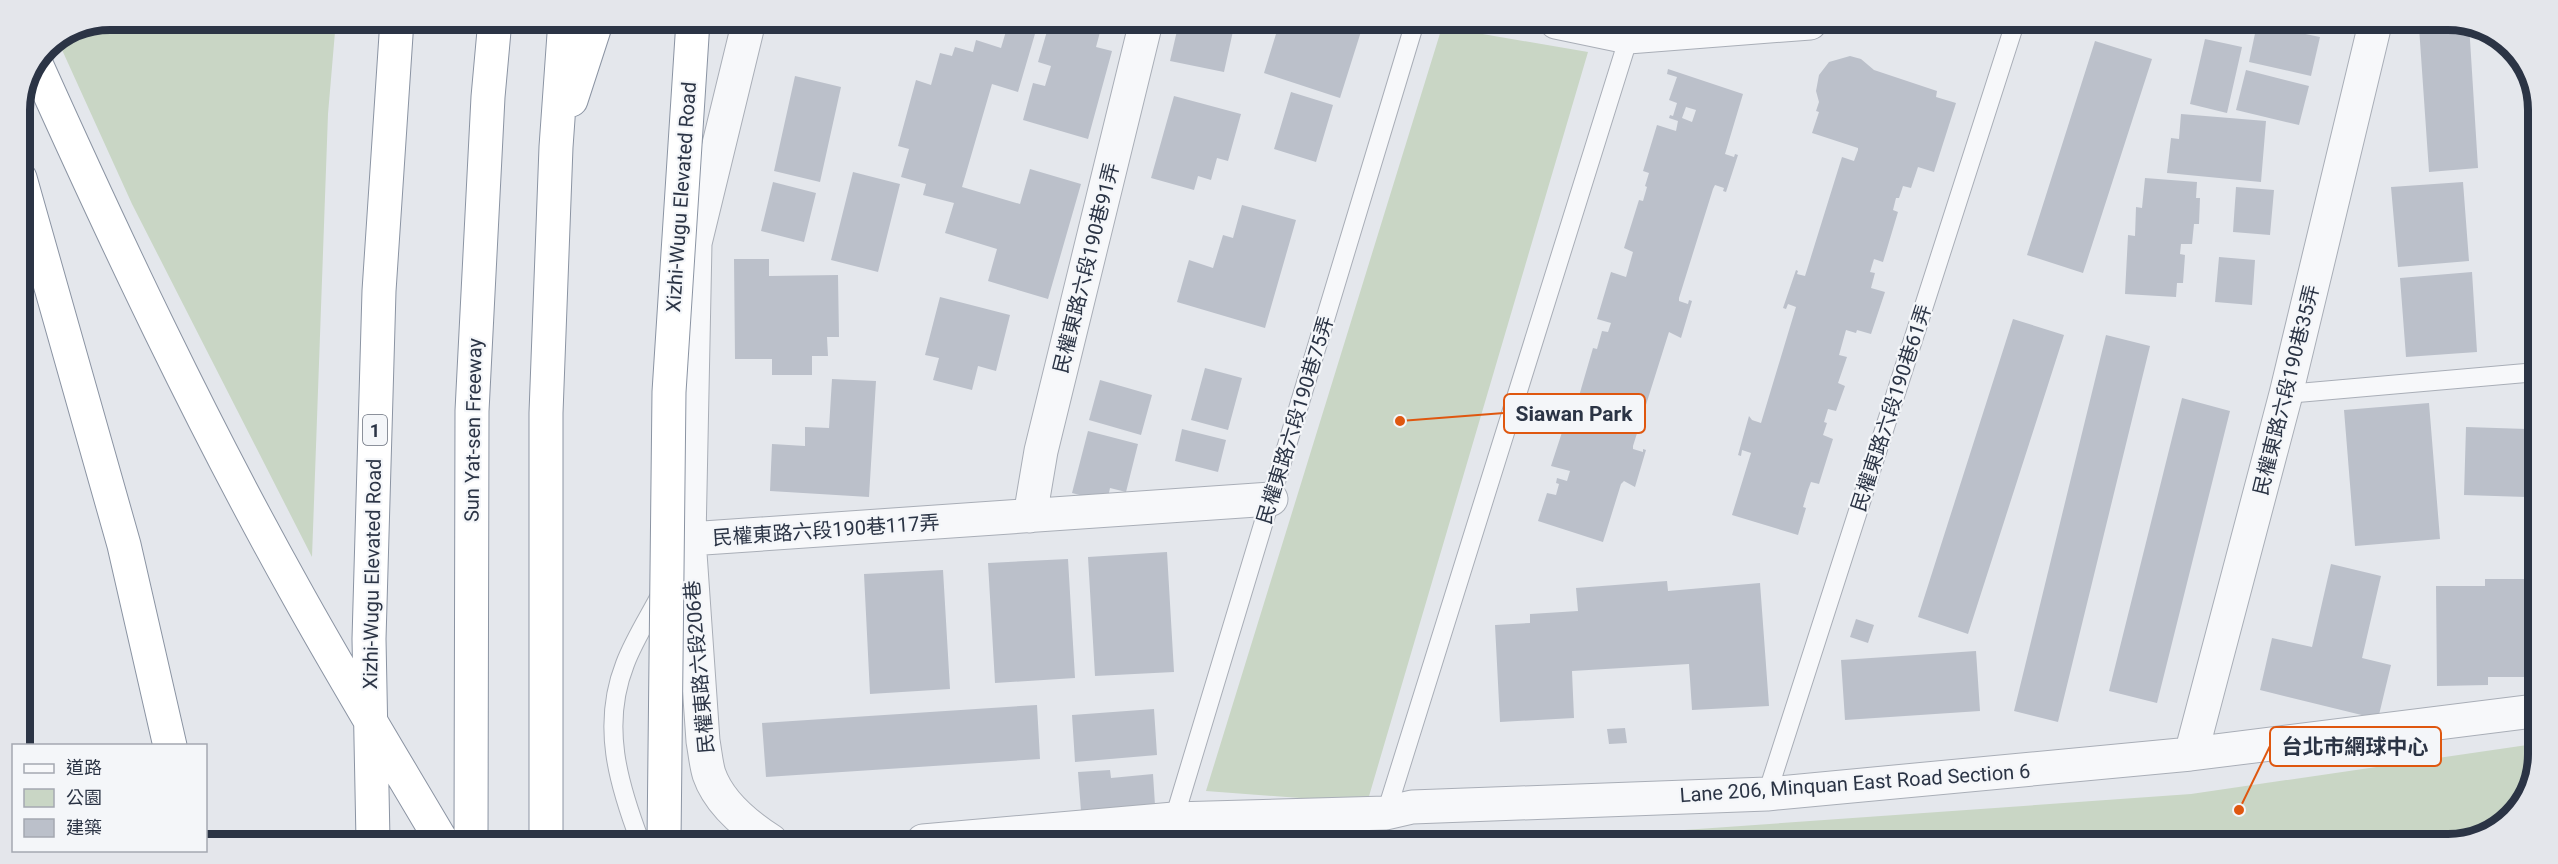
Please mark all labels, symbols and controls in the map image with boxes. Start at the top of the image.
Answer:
street label: Xizhi-Wugu Elevated Road [661,81,701,313]
street label: 民權東路六段190巷91弄 [1048,160,1124,376]
street label: 民權東路六段190巷35弄 [2248,282,2324,498]
street label: 民權東路六段190巷61弄 [1846,301,1936,515]
street label: 民權東路六段190巷75弄 [1252,313,1338,527]
street label: Sun Yat-sen Freeway [459,337,487,522]
callout: Siawan Park [1504,394,1645,433]
text: Siawan Park [1516,402,1633,426]
road number: 1 [363,415,387,445]
street label: Xizhi-Wugu Elevated Road [358,458,386,690]
street label: 民權東路六段190巷117弄 [712,510,940,550]
street label: 民權東路六段206巷 [679,579,719,755]
callout: 台北市網球中心 [2270,727,2441,766]
text: 台北市網球中心 [2282,735,2429,759]
legend [12,744,207,852]
text: 道路 [66,757,102,778]
street label: Lane 206, Minquan East Road Section 6 [1679,759,2031,807]
text: 公園 [66,787,102,808]
text: 建築 [66,817,102,838]

